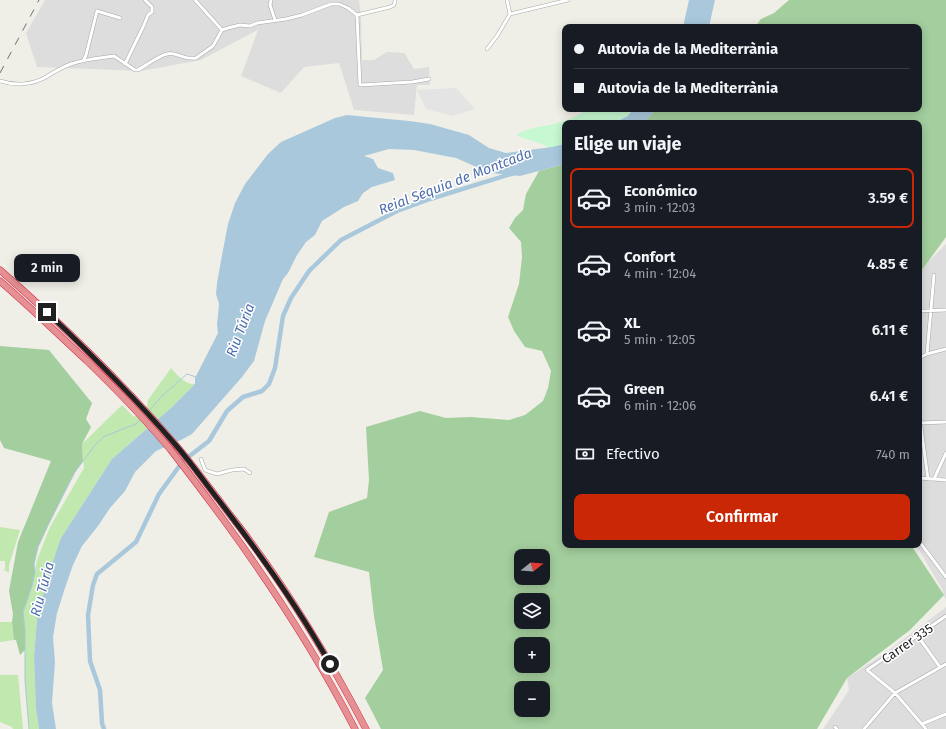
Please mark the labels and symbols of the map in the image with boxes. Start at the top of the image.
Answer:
water label: Reial Séquia de Montcada [376,144,534,219]
callout: 2 min [14,254,80,282]
water label: Riu Túria [223,301,258,359]
route end [38,303,56,321]
north arrow [514,549,550,585]
water label: Riu Túria [27,560,58,618]
street label: Carrer 335 [879,620,936,666]
route start [321,655,339,673]

